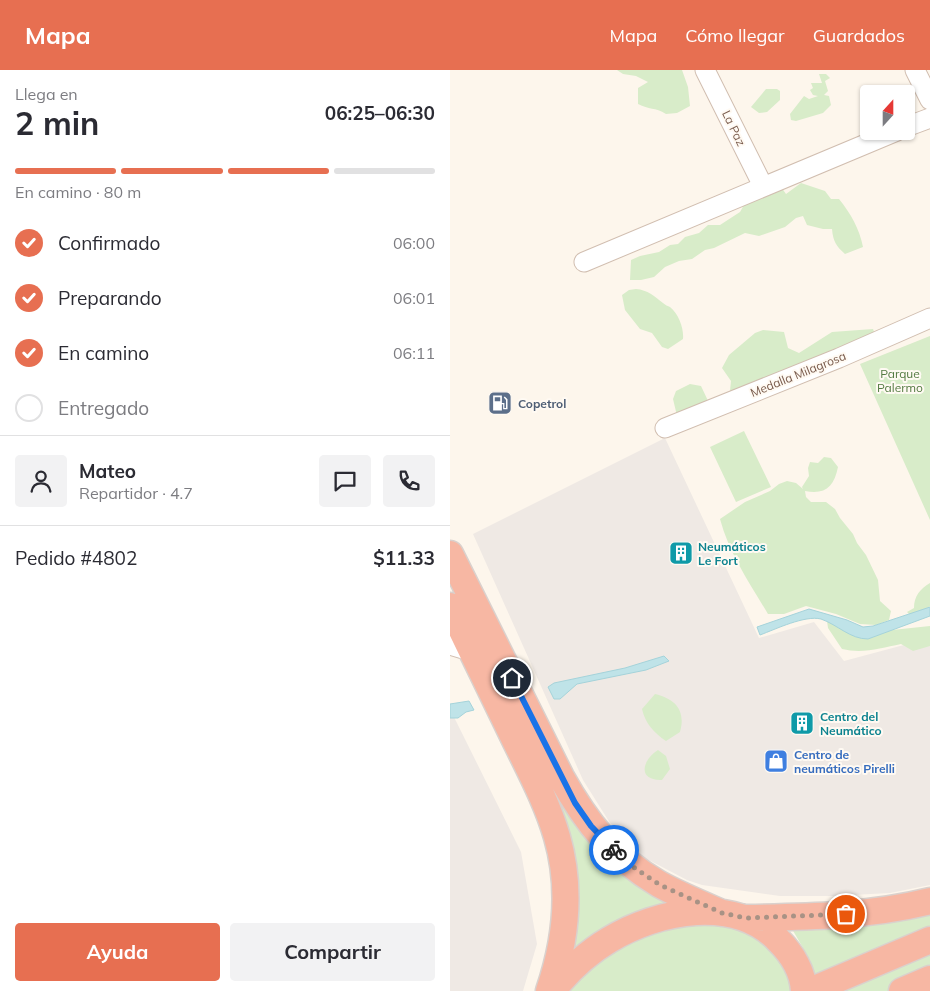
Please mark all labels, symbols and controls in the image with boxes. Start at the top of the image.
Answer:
text: Mapa [25,20,91,50]
text: Mapa [609,24,657,47]
text: Cómo llegar [685,24,785,47]
text: Guardados [813,24,905,47]
text: Llega en [15,84,78,104]
north arrow [860,85,915,140]
map controls [860,85,915,140]
text: 06:25–06:30 [325,101,435,125]
text: 2 min [15,103,99,143]
street label: La Paz [719,108,749,148]
text: En camino · 80 m [15,182,141,202]
icon: check [15,229,43,257]
text: Confirmado [58,231,160,255]
text: 06:00 [393,233,435,253]
icon: check [15,284,43,312]
text: Preparando [58,286,162,310]
text: 06:01 [393,288,435,308]
icon: check [15,339,43,367]
text: En camino [58,341,149,365]
text: 06:11 [393,343,435,363]
street label: Medalla Milagrosa [748,348,848,400]
park label: Parque Palermo [877,366,923,395]
fuel station icon: Copetrol [487,390,513,416]
text: Entregado [58,396,149,420]
place label: Copetrol [518,396,566,411]
button: person [15,455,67,507]
button: chat [319,455,371,507]
button: phone [383,455,435,507]
text: Mateo [79,459,136,483]
text: Repartidor · 4.7 [79,483,193,503]
place label: Neumáticos Le Fort [698,539,766,568]
building icon: Neumáticos Le Fort [668,540,694,566]
text: Pedido #4802 [15,546,137,570]
text: $11.33 [373,546,435,570]
pin [491,657,533,699]
icon: home [498,664,526,692]
place label: Centro del Neumático [820,709,882,738]
building icon: Centro del Neumático [789,710,815,736]
place label: Centro de neumáticos Pirelli [794,747,895,776]
shop icon: Centro de neumáticos Pirelli [763,748,789,774]
courier [589,825,639,875]
icon: bike [600,836,628,864]
pin [825,893,867,935]
icon: bag [832,900,860,928]
button: Ayuda [15,923,220,981]
button: Compartir [230,923,435,981]

